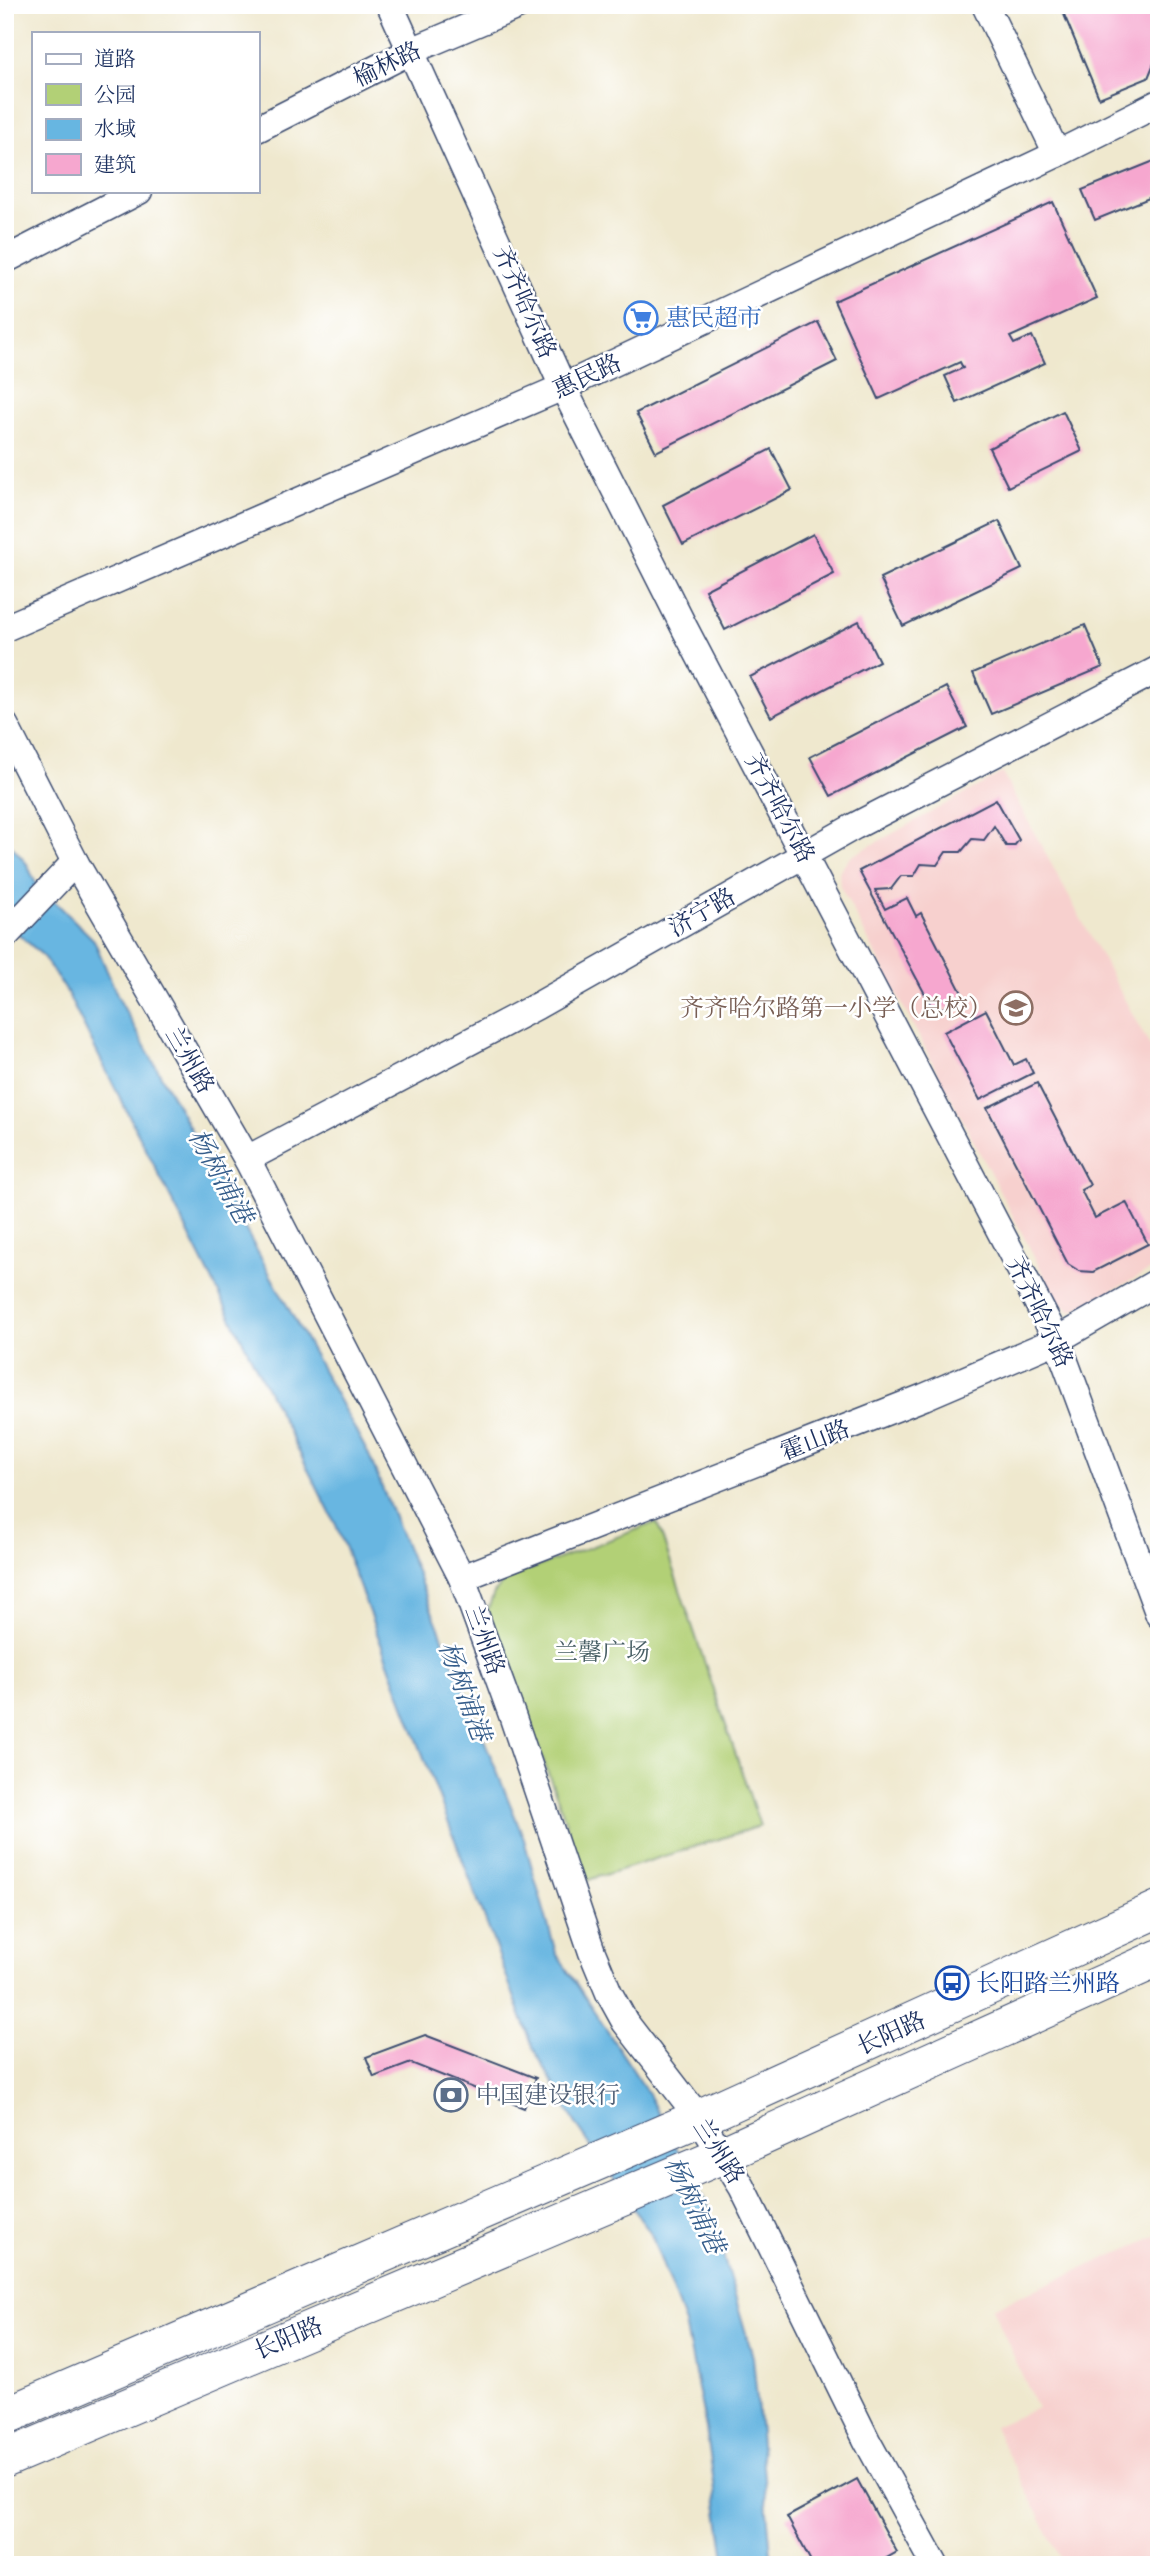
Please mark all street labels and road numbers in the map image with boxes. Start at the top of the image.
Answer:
street label: 榆林路 [348,35,428,97]
street label: 齐齐哈尔路 [483,241,563,365]
street label: 惠民路 [548,347,628,408]
street label: 齐齐哈尔路 [735,748,821,870]
street label: 济宁路 [663,881,743,946]
street label: 兰州路 [156,1021,221,1101]
street label: 齐齐哈尔路 [997,1251,1080,1374]
street label: 霍山路 [776,1413,855,1471]
street label: 兰州路 [455,1601,511,1680]
street label: 长阳路 [852,2005,932,2065]
street label: 兰州路 [683,2113,751,2192]
street label: 长阳路 [249,2310,329,2370]

